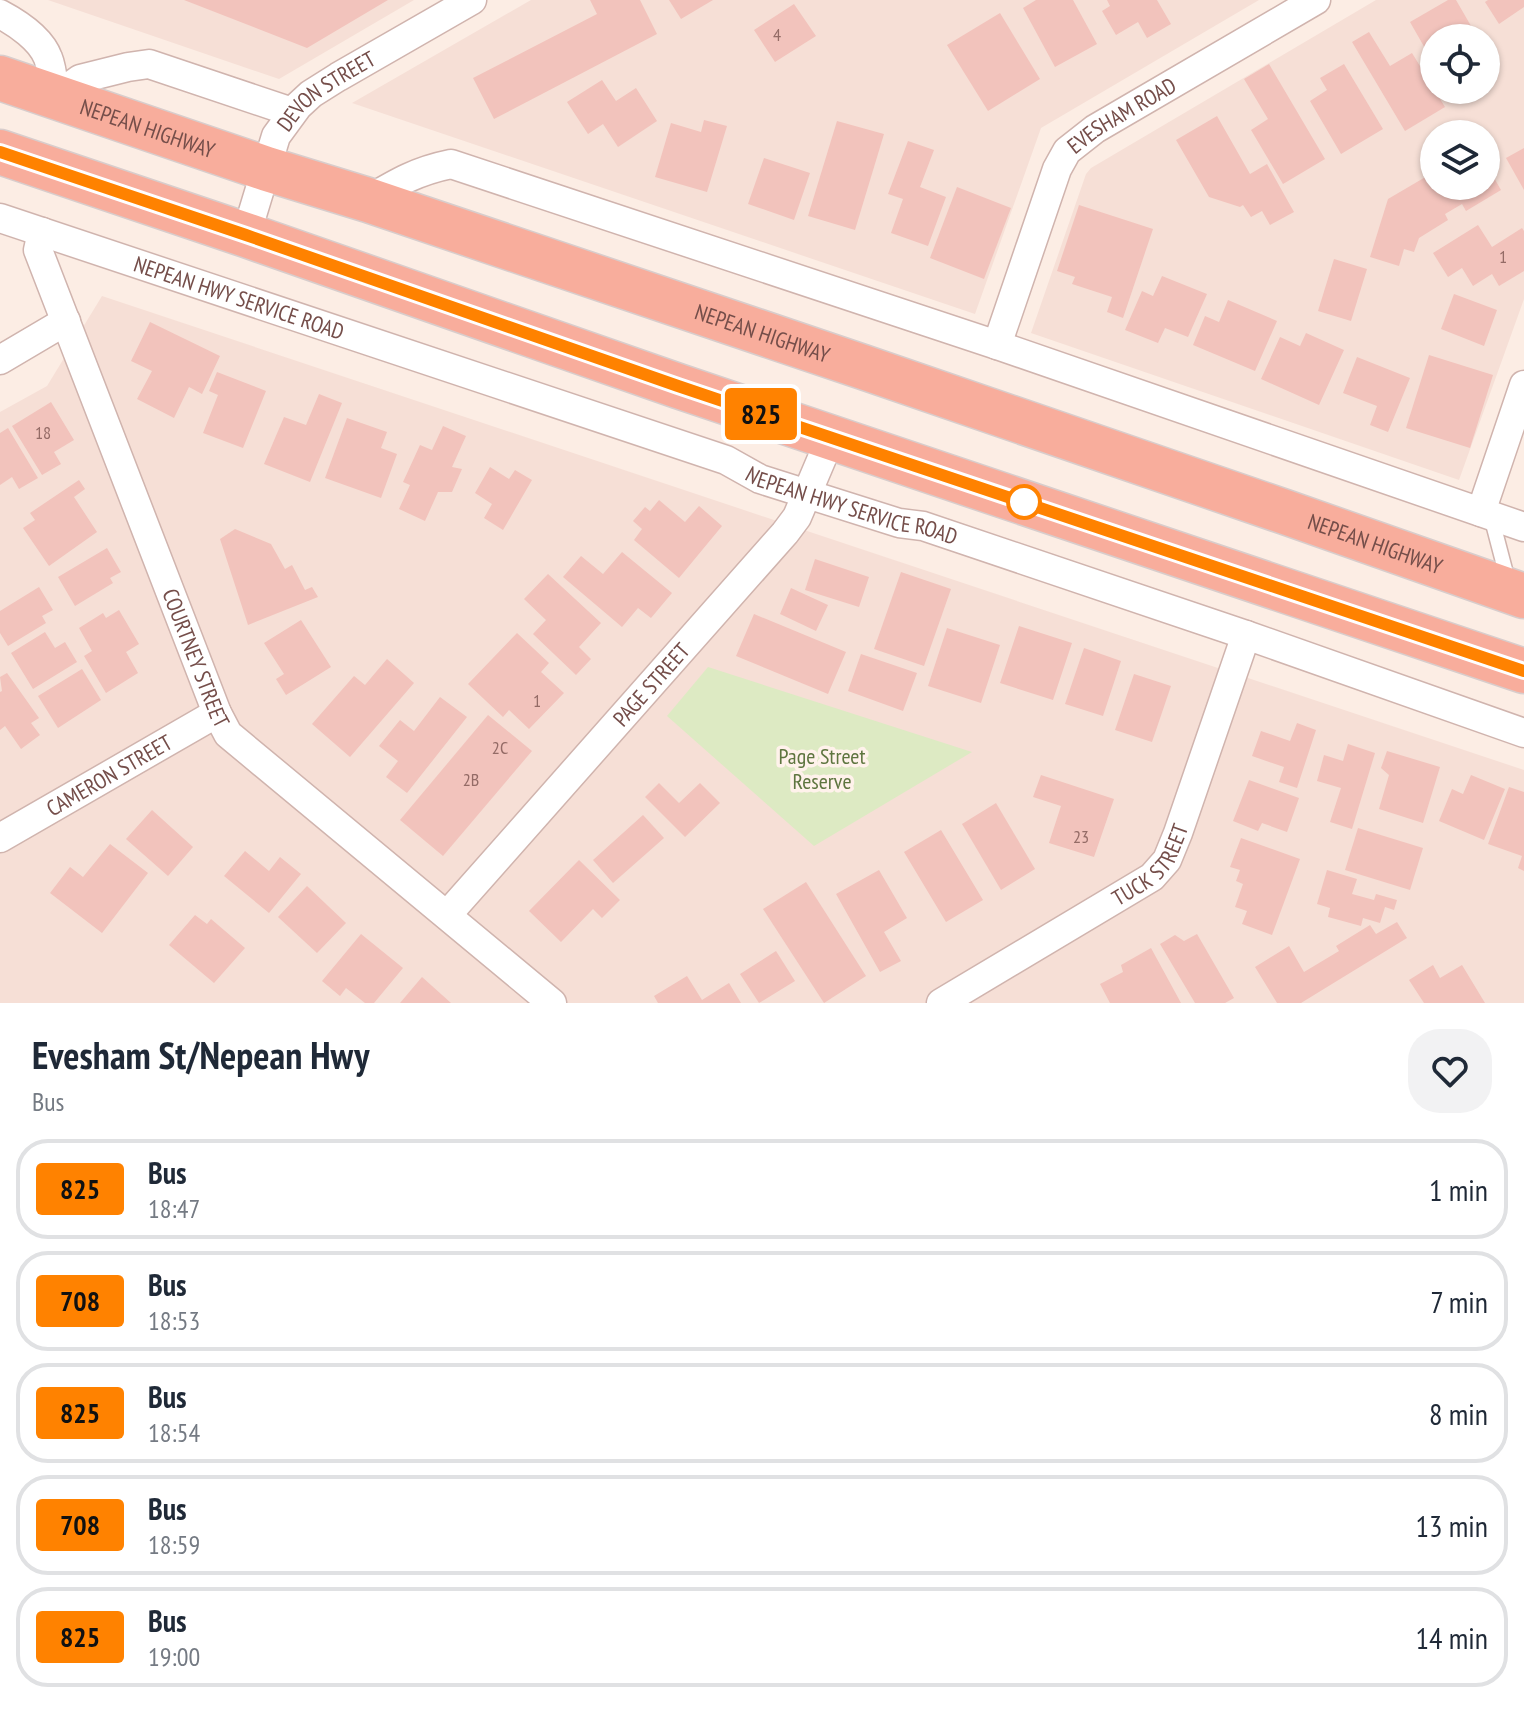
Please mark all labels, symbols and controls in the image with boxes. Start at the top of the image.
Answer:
house number: 4 [773,23,781,46]
map controls [1420,24,1500,200]
button: locate [1420,24,1500,104]
street label: DEVON STREET [270,45,380,137]
street label: EVESHAM ROAD [1061,71,1181,160]
street label: NEPEAN HIGHWAY [77,92,219,164]
button: layers [1420,120,1500,200]
house number: 1 [1499,245,1507,268]
street label: NEPEAN HWY SERVICE ROAD [130,250,348,346]
street label: NEPEAN HIGHWAY [691,297,833,369]
line badge: 825 [715,388,807,440]
text: 825 [741,395,781,432]
house number: 18 [35,421,51,444]
street label: NEPEAN HWY SERVICE ROAD [741,460,961,551]
unlabelled marker [1007,485,1041,519]
street label: NEPEAN HIGHWAY [1304,507,1446,580]
street label: COURTNEY STREET [156,585,236,732]
street label: PAGE STREET [607,637,696,732]
house number: 1 [533,689,541,712]
street label: CAMERON STREET [41,728,177,822]
house number: 2C [492,736,508,759]
park label: Page Street Reserve [779,742,865,795]
house number: 2B [463,768,479,791]
street label: TUCK STREET [1107,820,1194,912]
house number: 23 [1073,825,1089,848]
button: heart [1408,1029,1492,1113]
text: Evesham St/Nepean Hwy [32,1030,370,1079]
text: Bus [32,1085,64,1118]
text: Bus [148,1153,187,1192]
text: 825 [60,1170,100,1207]
text: 1 min [1429,1170,1488,1209]
text: 18:47 [148,1192,200,1225]
text: Bus [148,1265,187,1304]
text: 708 [60,1282,100,1319]
text: 7 min [1430,1282,1488,1321]
text: 18:53 [148,1304,200,1337]
text: Bus [148,1377,187,1416]
text: 825 [60,1394,100,1431]
text: 8 min [1429,1394,1488,1433]
text: 18:54 [148,1416,200,1449]
text: Bus [148,1489,187,1528]
text: 708 [60,1506,100,1543]
text: 13 min [1415,1506,1488,1545]
text: 18:59 [148,1528,200,1561]
text: Bus [148,1601,187,1640]
text: 825 [60,1618,100,1655]
text: 14 min [1415,1618,1488,1657]
text: 19:00 [148,1640,200,1673]

